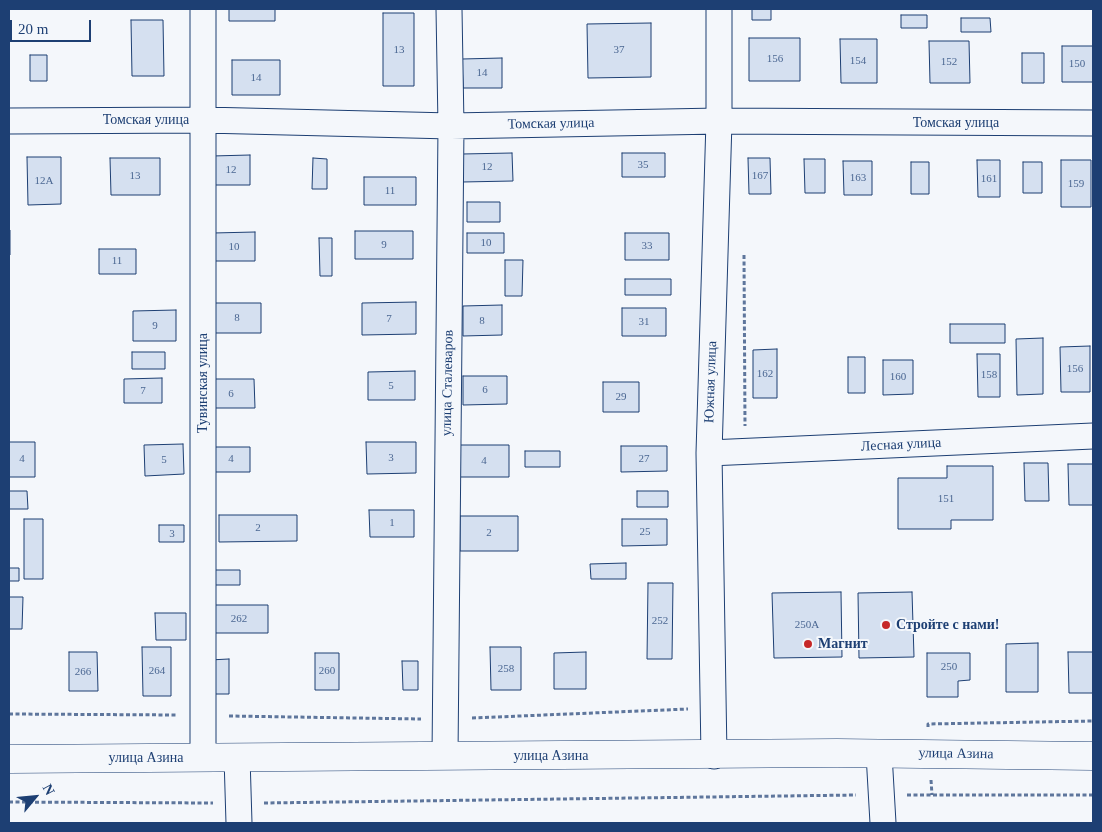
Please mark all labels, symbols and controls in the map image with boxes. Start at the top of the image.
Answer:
scale bar [12,10,94,42]
text: 20 m [18,21,48,37]
house number: 13 [394,43,404,57]
house number: 37 [614,43,624,57]
house number: 156 [767,52,783,66]
house number: 154 [850,54,866,68]
house number: 152 [941,55,957,69]
house number: 150 [1069,57,1085,71]
house number: 14 [477,66,488,80]
house number: 14 [250,71,262,85]
street label: Томская улица [103,112,189,128]
street label: Томская улица [508,115,594,133]
street label: Томская улица [913,115,999,131]
house number: 35 [638,158,648,172]
house number: 12 [482,160,492,174]
house number: 12 [226,163,237,177]
house number: 13 [130,169,140,183]
house number: 167 [752,169,768,183]
house number: 163 [850,171,866,185]
house number: 161 [981,172,997,186]
house number: 12А [35,174,53,188]
house number: 159 [1068,177,1084,191]
house number: 11 [385,184,395,198]
house number: 10 [481,236,492,250]
house number: 9 [381,238,387,252]
house number: 33 [642,239,652,253]
house number: 10 [228,240,240,254]
house number: 11 [112,254,122,268]
house number: 8 [234,311,240,325]
house number: 7 [386,312,392,326]
house number: 8 [479,314,485,328]
house number: 31 [639,315,650,329]
house number: 9 [152,319,158,333]
street label: улица Сталеваров [439,330,457,436]
street label: Тувинская улица [195,333,211,433]
street label: Южная улица [701,341,721,423]
house number: 156 [1067,362,1083,376]
house number: 162 [757,367,773,381]
house number: 158 [981,368,997,382]
house number: 160 [890,370,906,384]
house number: 5 [388,379,394,393]
house number: 6 [482,383,488,397]
house number: 7 [140,384,146,398]
house number: 6 [228,387,234,401]
house number: 29 [616,390,626,404]
street label: Лесная улица [860,435,942,455]
house number: 3 [388,451,394,465]
house number: 4 [19,452,25,466]
house number: 4 [228,452,234,466]
house number: 27 [639,452,650,466]
house number: 5 [161,453,167,467]
house number: 4 [481,454,487,468]
house number: 151 [938,492,954,506]
house number: 1 [389,516,395,530]
house number: 2 [255,521,261,535]
house number: 25 [640,525,650,539]
house number: 2 [486,526,492,540]
house number: 3 [169,527,175,541]
house number: 262 [231,612,247,626]
house number: 252 [652,614,668,628]
place label: Стройте с нами! [896,617,999,633]
house number: 250А [795,618,819,632]
marker: Стройте с нами! [880,619,892,631]
place label: Магнит [818,636,868,652]
marker: Магнит [802,638,814,650]
house number: 250 [941,660,957,674]
house number: 258 [498,662,514,676]
house number: 264 [149,664,165,678]
house number: 260 [319,664,335,678]
house number: 266 [75,665,91,679]
street label: улица Азина [918,745,994,763]
street label: улица Азина [514,748,588,764]
street label: улица Азина [109,750,183,766]
north arrow [10,772,60,822]
text: N [40,782,58,798]

